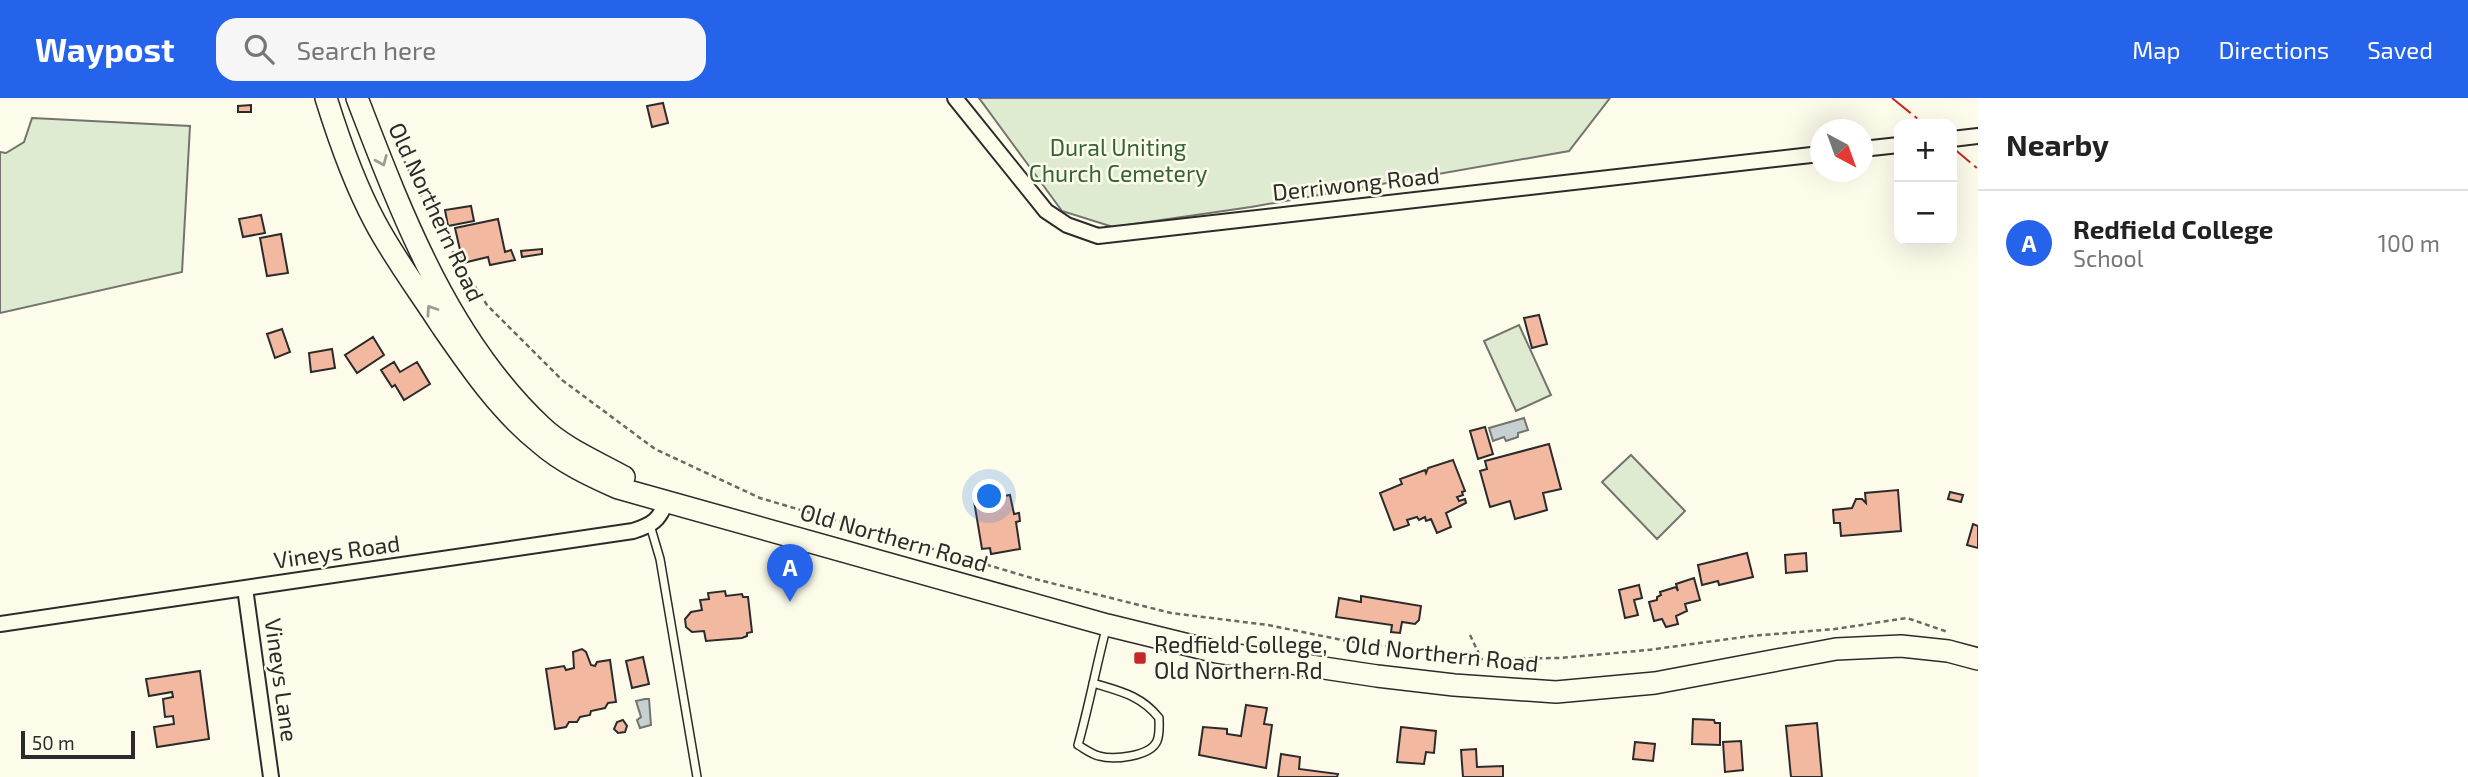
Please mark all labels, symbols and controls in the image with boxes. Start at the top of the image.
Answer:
search box [216,18,706,81]
text: Waypost [35,29,174,69]
icon: search [240,30,278,68]
text: Search here [296,34,436,65]
text: Map [2132,35,2180,64]
text: Directions [2218,35,2329,64]
text: Saved [2367,35,2433,64]
street label: Old Northern Road [383,118,491,305]
north arrow [1810,119,1873,182]
map controls [1894,119,1957,245]
button: + [1894,119,1957,182]
text: Nearby [2006,126,2109,162]
park label: Dural Uniting Church Cemetery [1029,133,1207,187]
one-way arrow [374,154,388,167]
street label: Derriwong Road [1271,160,1441,206]
button: − [1894,182,1957,245]
text: Redfield College [2073,213,2274,244]
text: A [2021,229,2037,257]
text: 100 m [2378,229,2440,257]
text: School [2073,244,2143,272]
one-way arrow [427,305,439,318]
your location [972,479,1006,513]
street label: Old Northern Road [797,497,991,577]
street label: Vineys Road [272,528,402,574]
pin: A [767,544,813,602]
street label: Vineys Lane [259,616,305,743]
street label: Old Northern Road [1344,629,1540,677]
place label: Redfield College, Old Northern Rd [1154,630,1328,684]
marker: Redfield College, Old Northern Rd [1132,650,1148,666]
scale bar [21,728,135,760]
text: 50 m [32,731,75,754]

